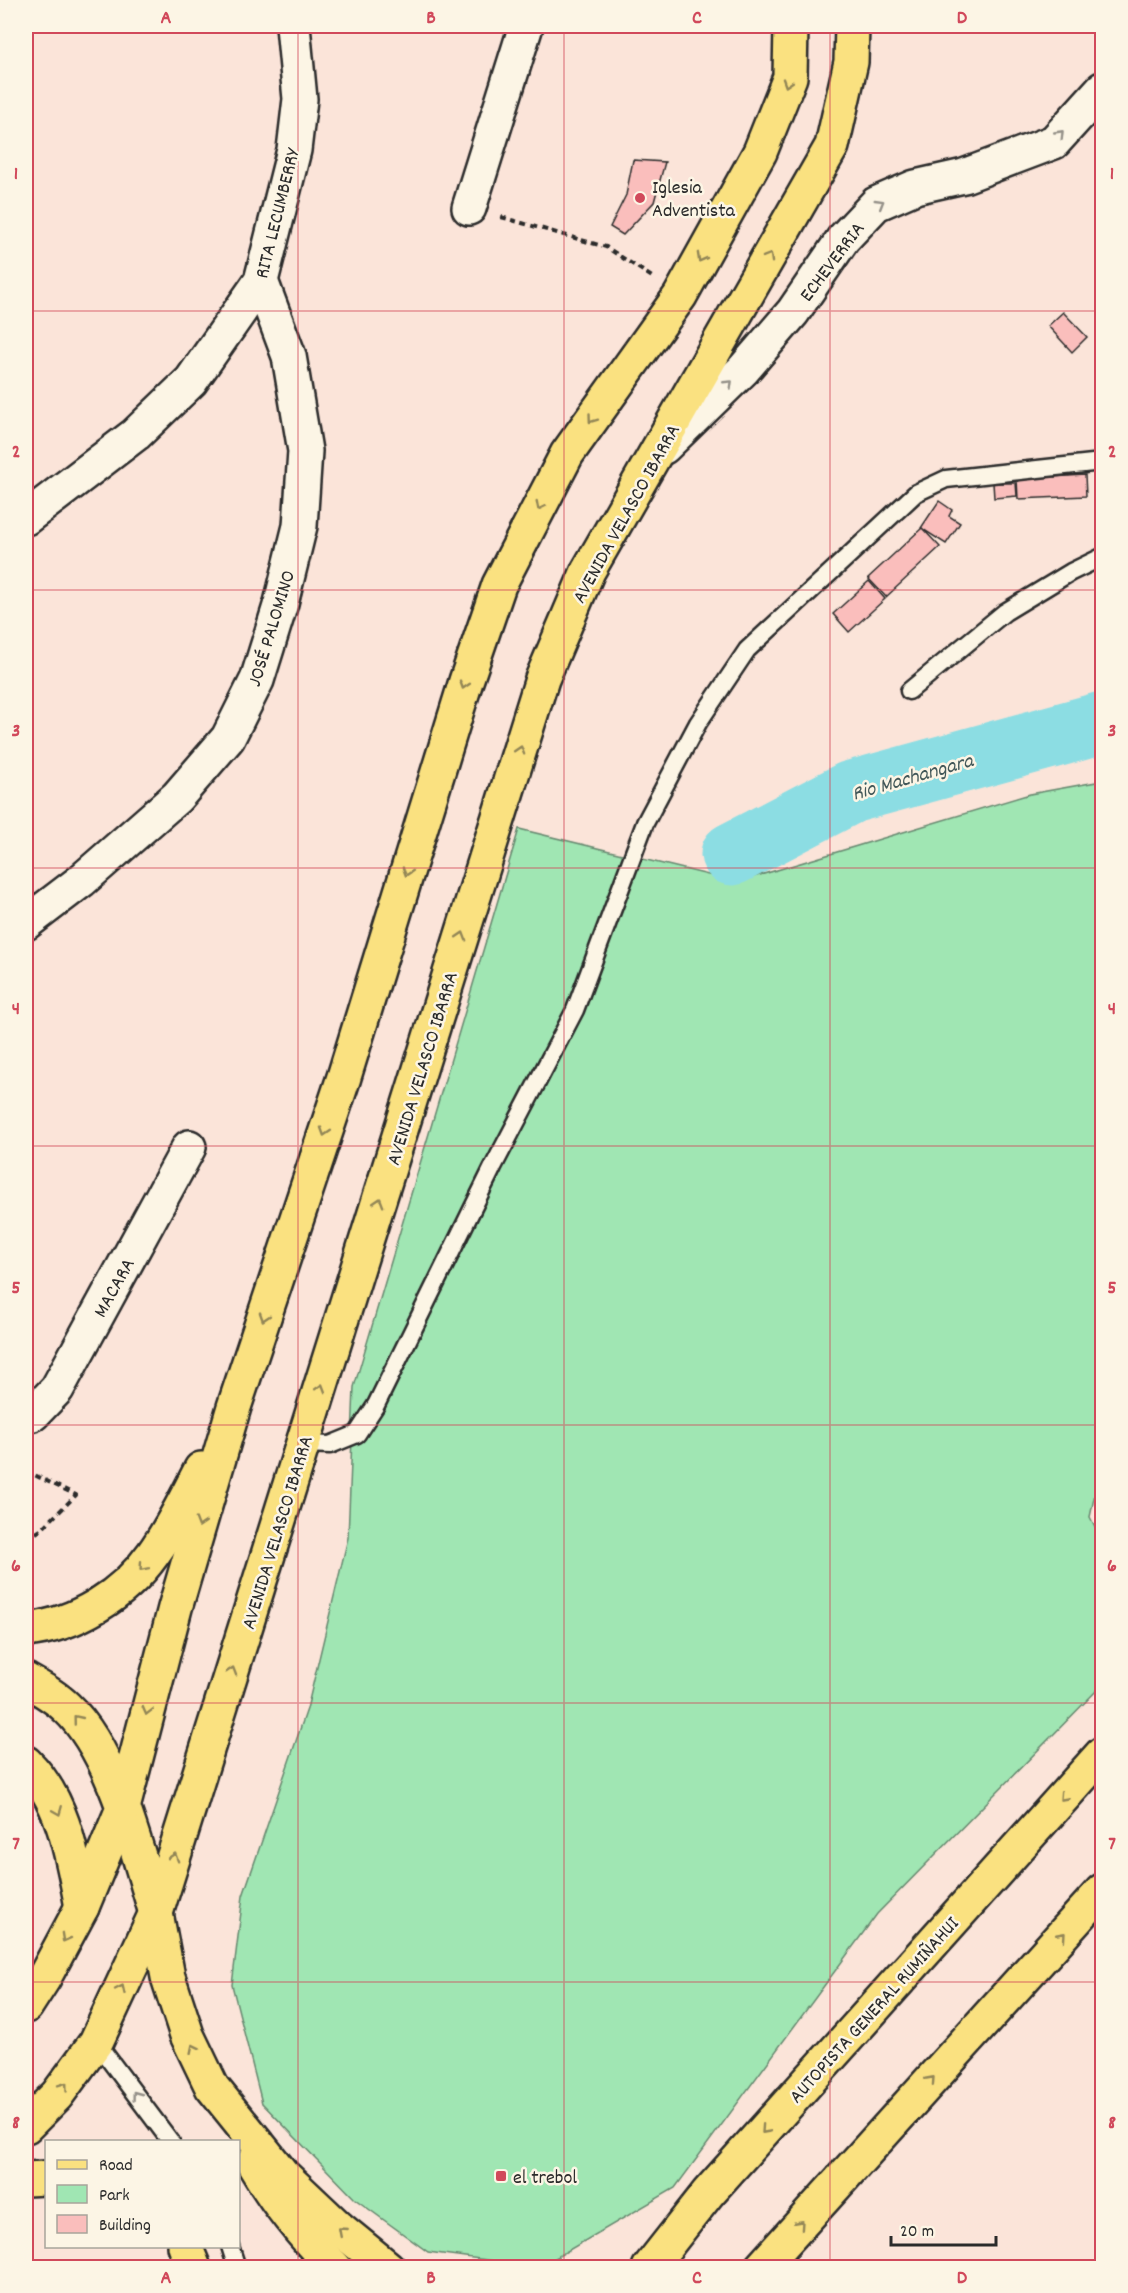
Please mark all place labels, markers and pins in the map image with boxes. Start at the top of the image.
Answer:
place label: Iglesia Adventista [652,175,736,226]
marker: Iglesia Adventista [633,191,647,205]
place label: el trebol [513,2165,577,2193]
marker: el trebol [494,2169,508,2183]

